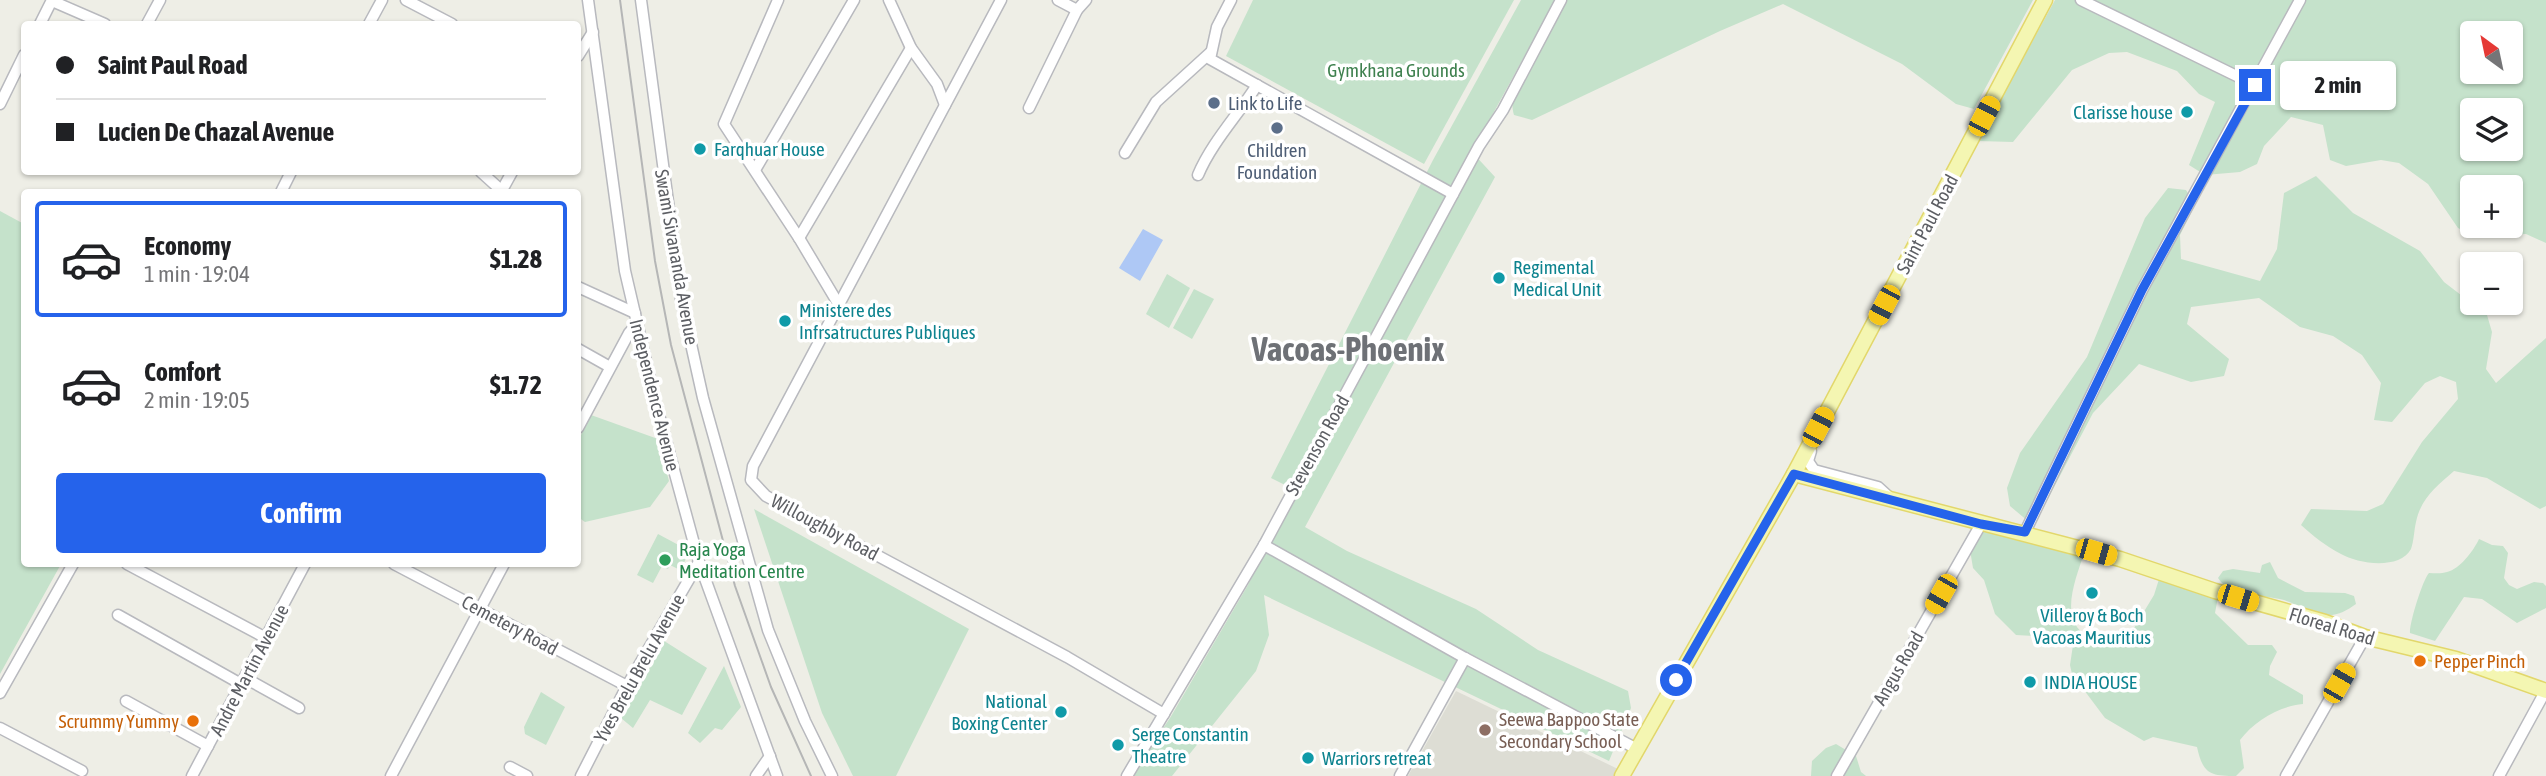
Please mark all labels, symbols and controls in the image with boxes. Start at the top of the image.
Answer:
north arrow [2460,21,2524,84]
map controls [2460,21,2523,315]
text: Saint Paul Road [98,50,248,80]
park label: Gymkhana Grounds [1327,59,1465,81]
callout: 2 min [2280,60,2395,110]
route end [2239,69,2271,101]
text: 2 min [2315,72,2361,98]
place label: Link to Life [1228,92,1302,114]
car [1965,93,2004,139]
marker: Link to Life [1206,95,1222,111]
button: layers [2460,98,2523,161]
place label: Clarisse house [2073,101,2173,123]
marker: Clarisse house [2179,104,2195,120]
text: Lucien De Chazal Avenue [98,117,334,147]
marker: Children Foundation [1269,120,1285,136]
place label: Farqhuar House [714,138,825,160]
place label: Children Foundation [1237,139,1317,183]
marker: Farqhuar House [692,141,708,157]
street label: Swami Sivananda Avenue [651,168,703,346]
street label: Saint Paul Road [1892,171,1962,277]
button: + [2460,175,2523,238]
icon: car [60,228,123,291]
text: Economy [144,231,231,261]
text: $1.28 [490,244,542,274]
button: − [2460,252,2523,315]
place label: Regimental Medical Unit [1513,256,1601,300]
text: 1 min · 19:04 [144,261,250,287]
marker: Regimental Medical Unit [1491,270,1507,286]
car [1865,282,1904,328]
place label: Ministere des Infrsatructures Publiques [799,299,976,343]
marker: Ministere des Infrsatructures Publiques [777,313,793,329]
street label: Independence Avenue [625,317,685,473]
district label: Vacoas-Phoenix [1250,330,1445,368]
icon: car [60,354,123,417]
text: Comfort [144,357,221,387]
text: $1.72 [490,370,542,400]
text: 2 min · 19:05 [144,387,250,413]
street label: Stevenson Road [1280,391,1354,499]
car [1799,404,1838,450]
button: Confirm [56,473,546,553]
street label: Willoughby Road [767,489,883,565]
car [2073,536,2120,568]
place label: Raja Yoga Meditation Centre [679,538,805,582]
marker: Raja Yoga Meditation Centre [657,552,673,568]
car [1922,571,1961,617]
car [2215,582,2262,614]
marker: Villeroy & Boch Vacoas Mauritius [2084,585,2100,601]
street label: Cemetery Road [458,590,562,660]
street label: Yves Brelu Brelu Avenue [589,590,689,746]
street label: Andre Martin Avenue [205,601,293,739]
street label: Floreal Road [2287,603,2377,649]
place label: Villeroy & Boch Vacoas Mauritius [2033,604,2151,648]
street label: Angus Road [1868,627,1928,709]
place label: Pepper Pinch [2434,650,2525,672]
marker: Pepper Pinch [2412,653,2428,669]
car [2320,660,2359,706]
route start [1660,664,1692,696]
place label: INDIA HOUSE [2044,671,2137,693]
marker: INDIA HOUSE [2022,674,2038,690]
place label: National Boxing Center [951,690,1047,734]
marker: National Boxing Center [1053,704,1069,720]
place label: Seewa Bappoo State Secondary School [1499,708,1639,752]
place label: Scrummy Yummy [59,710,179,732]
marker: Scrummy Yummy [185,713,201,729]
marker: Seewa Bappoo State Secondary School [1477,722,1493,738]
place label: Serge Constantin Theatre [1132,723,1249,767]
marker: Serge Constantin Theatre [1110,737,1126,753]
place label: Warriors retreat [1322,747,1432,769]
marker: Warriors retreat [1300,750,1316,766]

